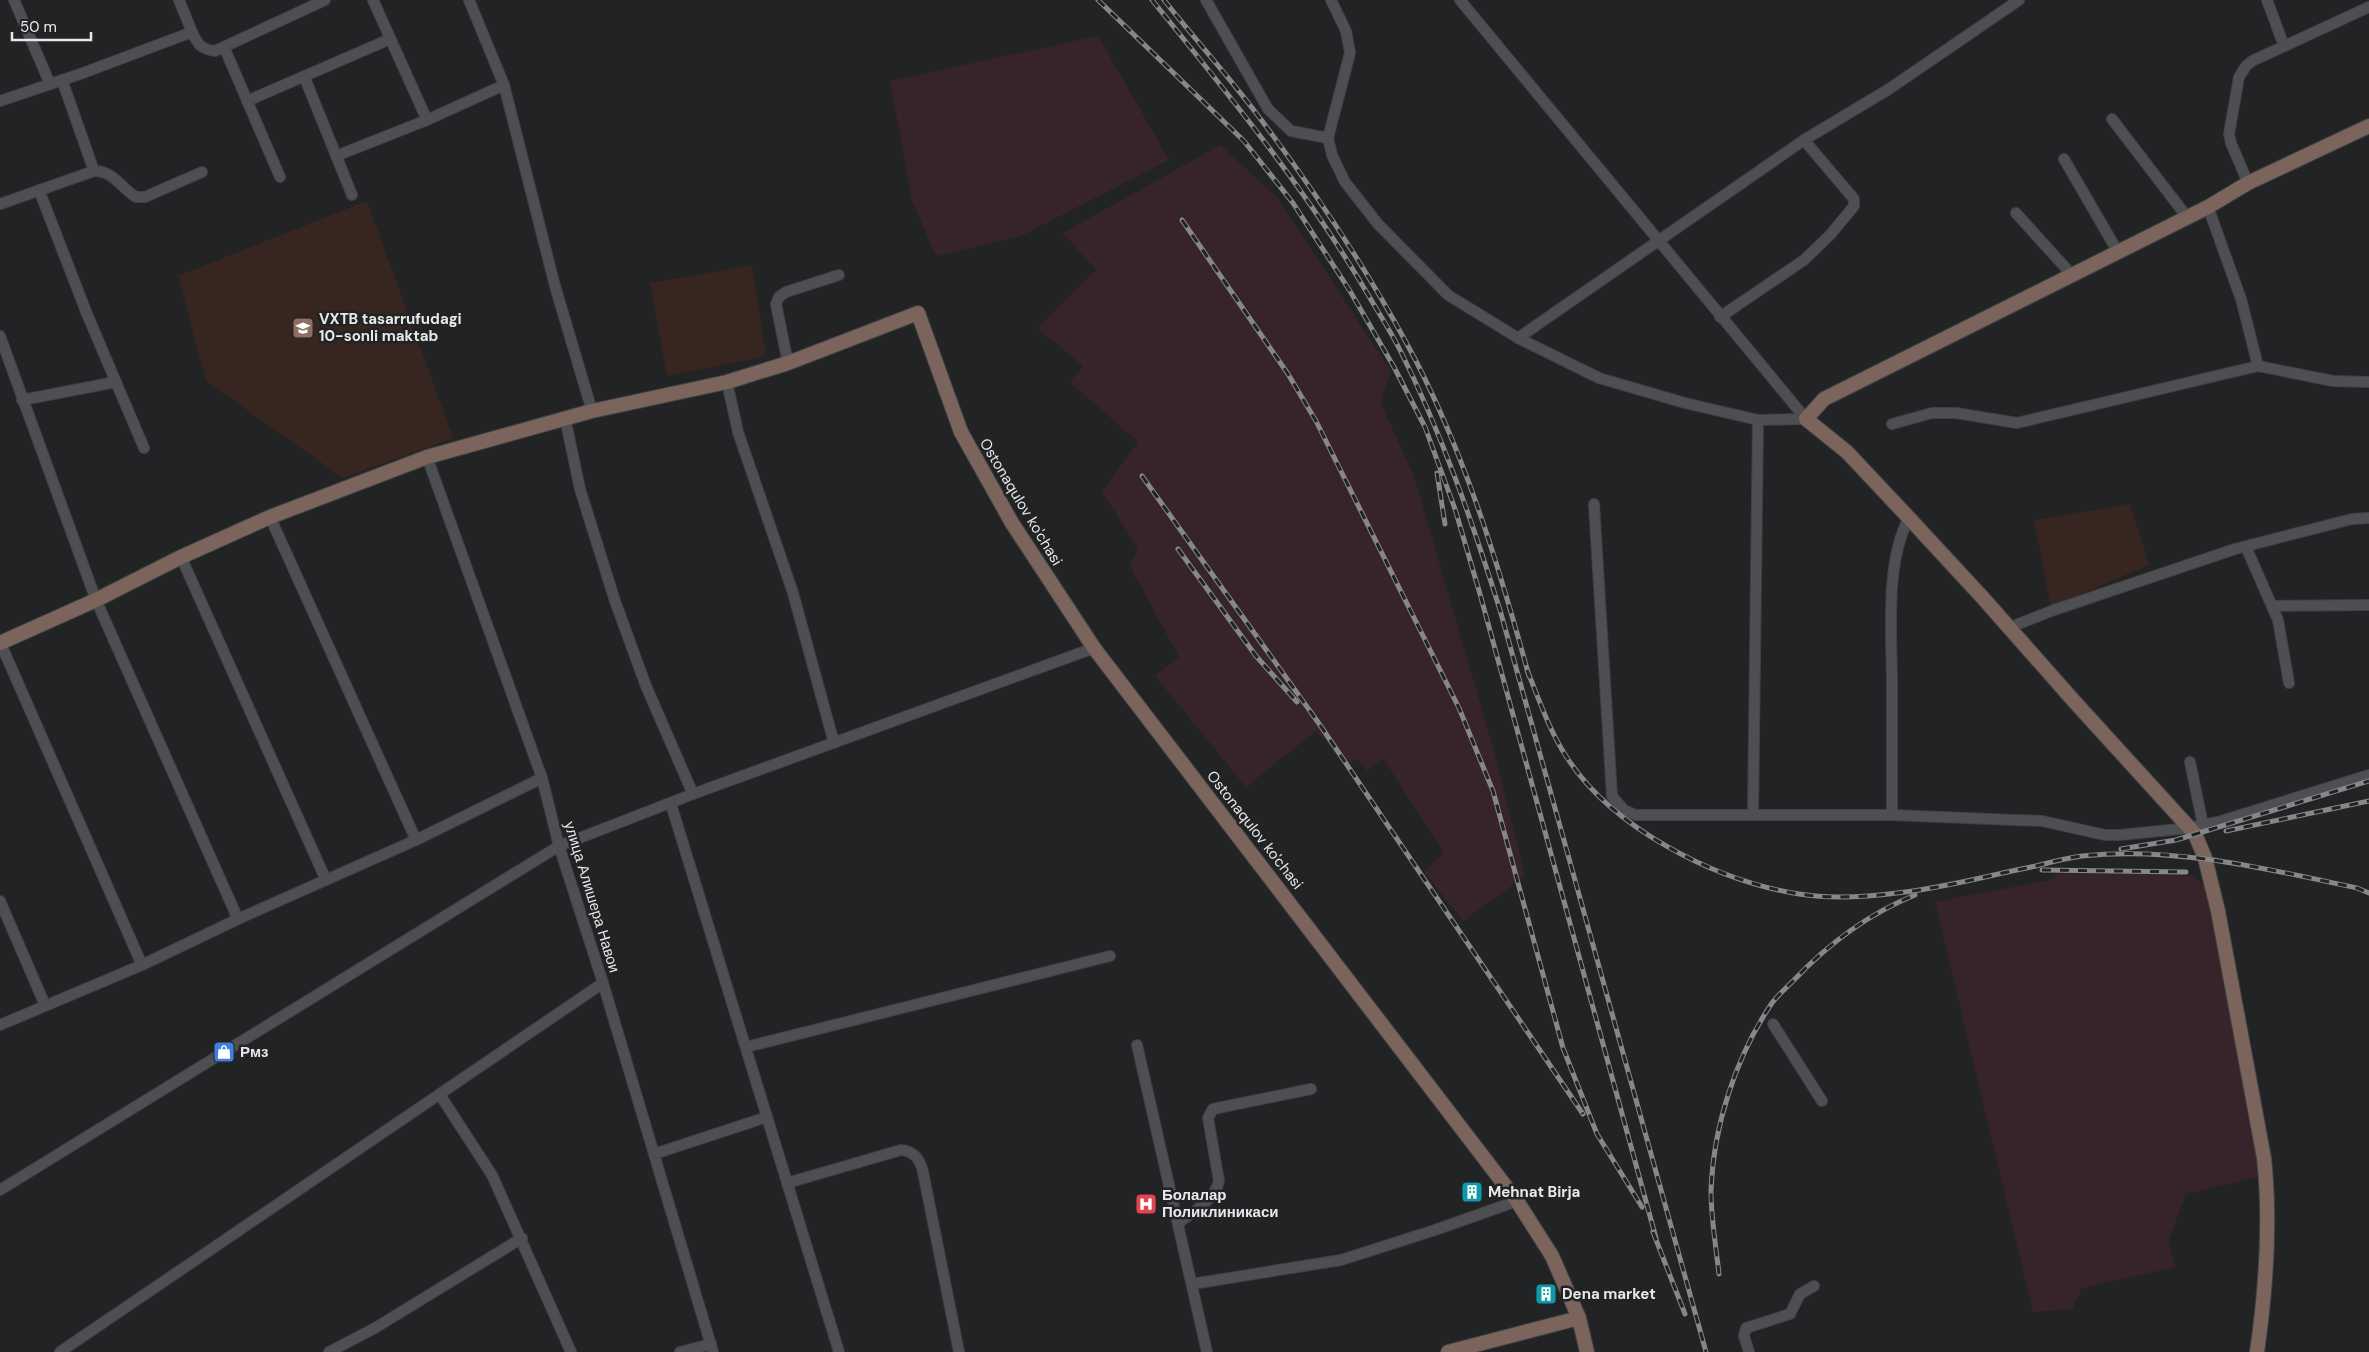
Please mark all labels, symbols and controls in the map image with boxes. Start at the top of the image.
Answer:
scale bar [12,10,91,42]
text: 50 m [20,17,57,37]
place label: VXTB tasarrufudagi 10-sonli maktab [319,309,462,346]
school or university icon: VXTB tasarrufudagi 10-sonli maktab [291,316,315,340]
street label: Ostonaqulov ko'chasi [975,435,1067,569]
street label: Ostonaqulov ko'chasi [1202,767,1308,893]
street label: улица Алишера Навои [559,819,625,975]
shop icon: Рмз [212,1040,236,1064]
place label: Рмз [240,1042,268,1062]
building icon: Mehnat Birja [1460,1180,1484,1204]
place label: Mehnat Birja [1488,1182,1580,1202]
place label: Болалар Поликлиникаси [1162,1185,1278,1222]
hospital icon: Болалар Поликлиникаси [1134,1192,1158,1216]
building icon: Dena market [1534,1282,1558,1306]
place label: Dena market [1562,1284,1656,1304]

